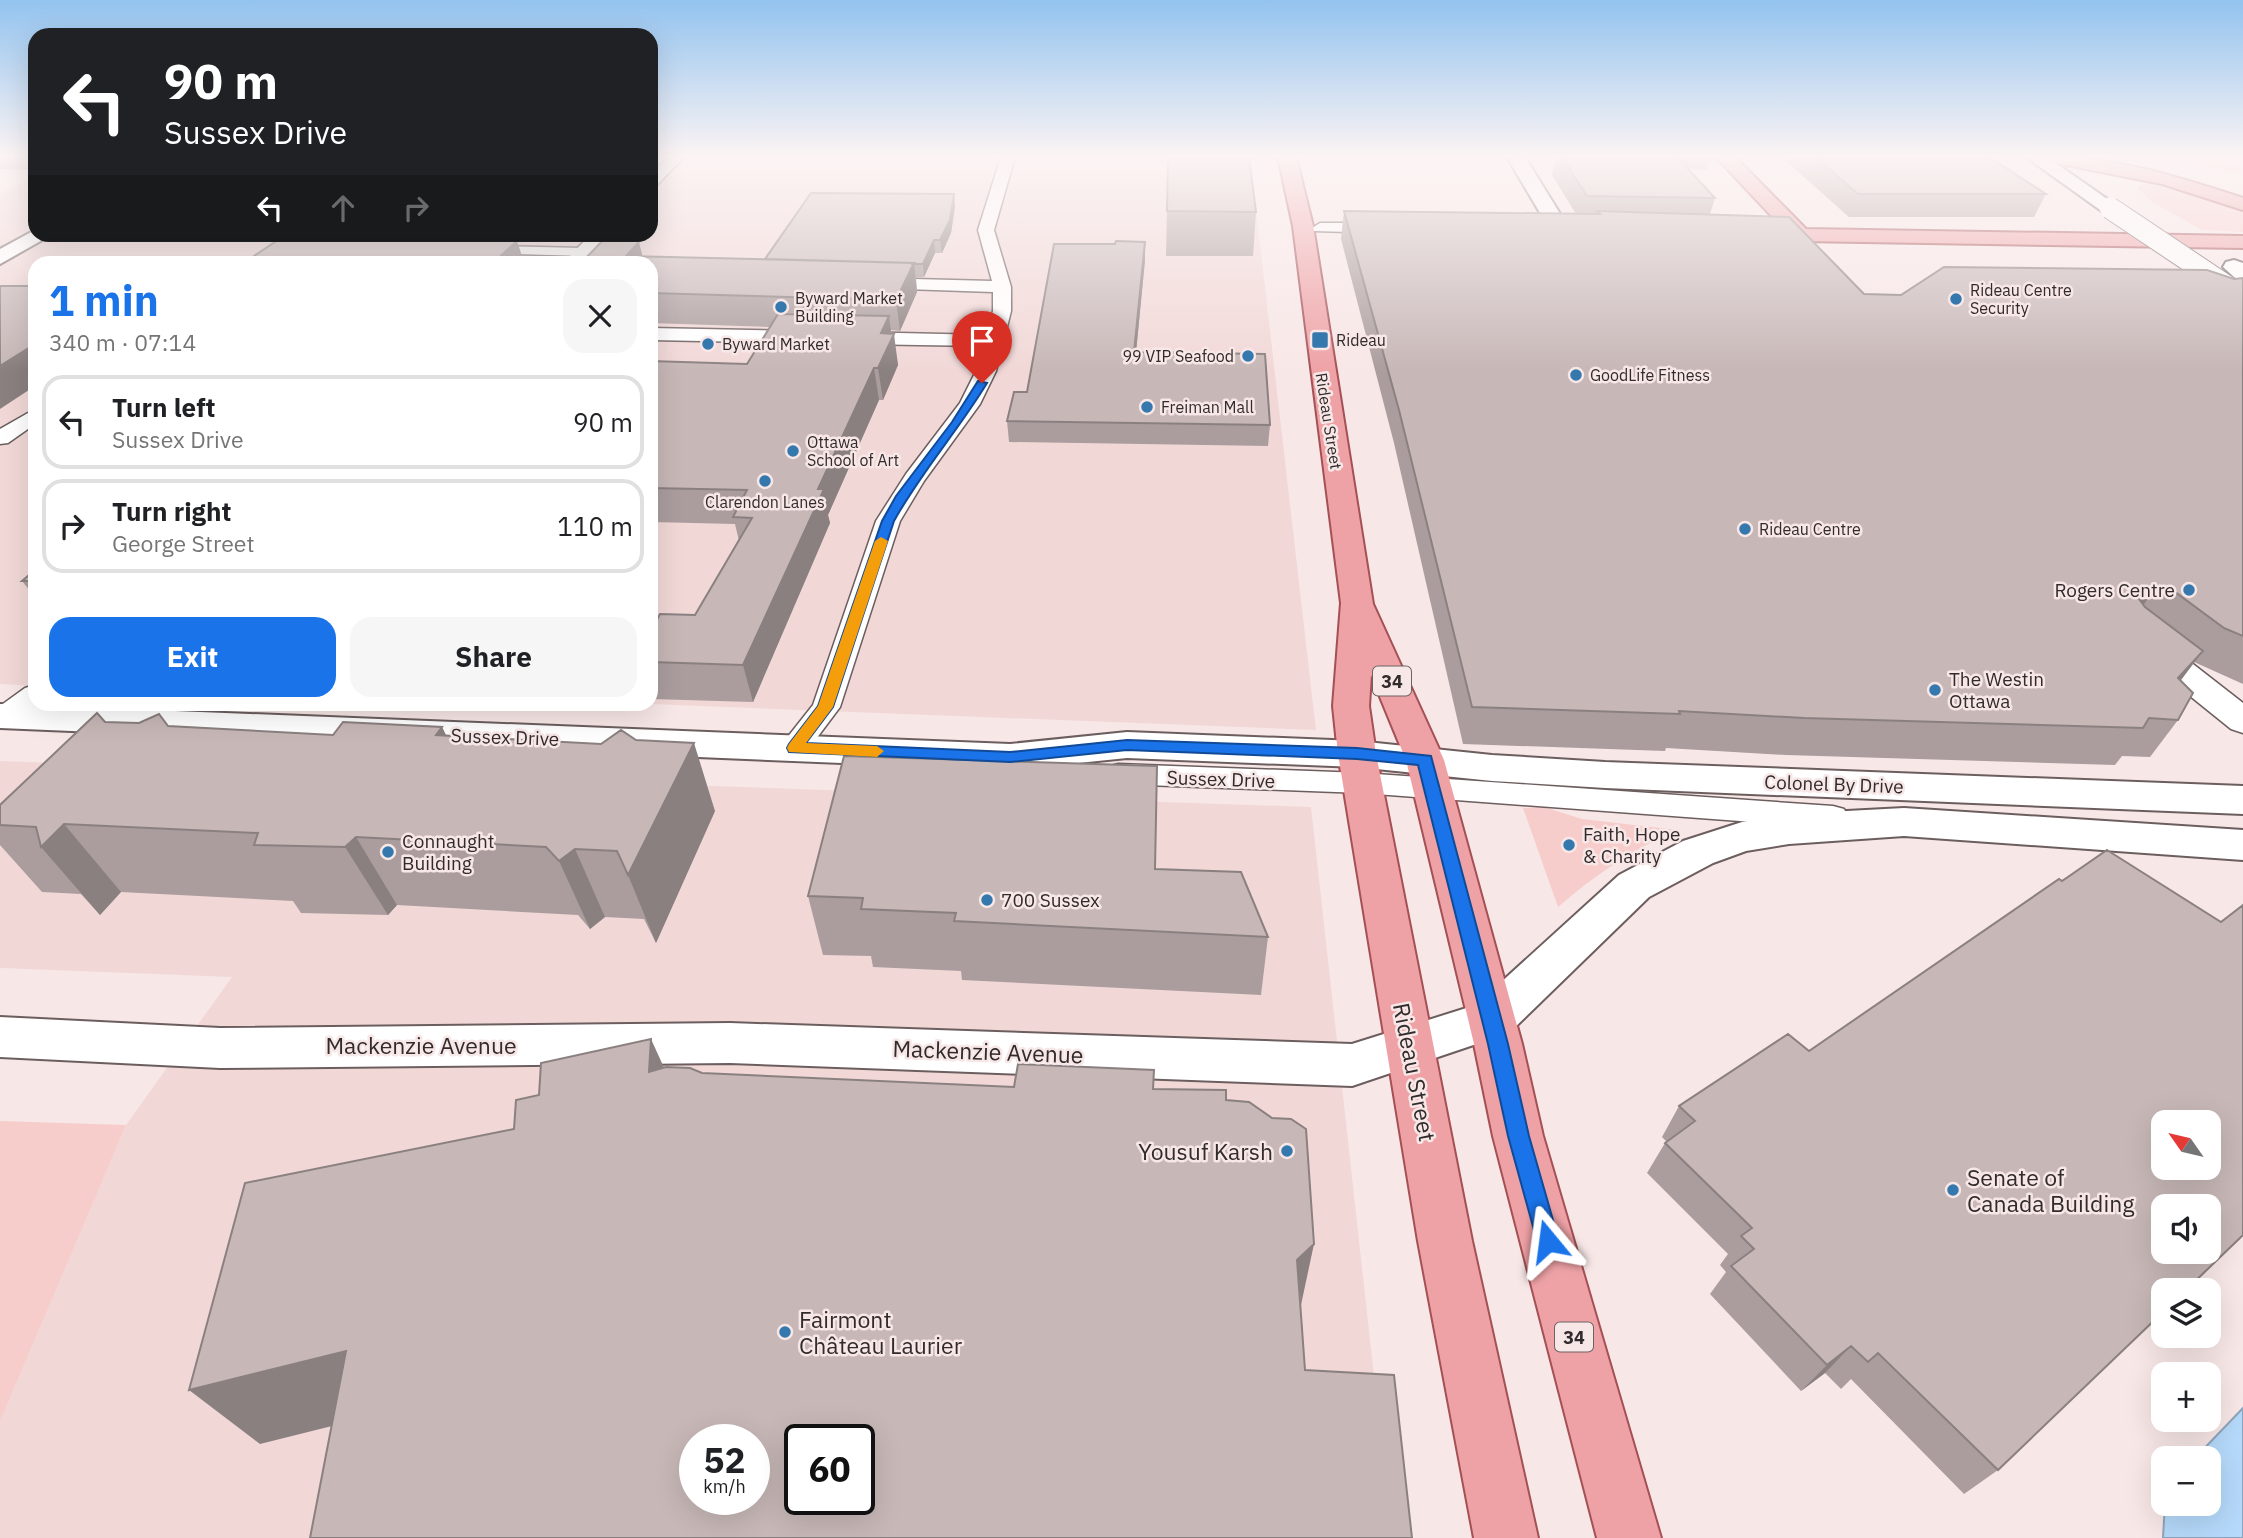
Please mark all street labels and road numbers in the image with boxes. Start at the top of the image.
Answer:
street label: Rideau Street [1311,371,1347,471]
road number: 34 [1373,666,1411,696]
street label: Sussex Drive [450,723,560,751]
street label: Sussex Drive [1166,765,1276,793]
street label: Colonel By Drive [1764,770,1904,798]
street label: Rideau Street [1387,1000,1443,1144]
street label: Mackenzie Avenue [325,1030,517,1060]
street label: Mackenzie Avenue [892,1033,1084,1069]
road number: 34 [1555,1322,1593,1352]

